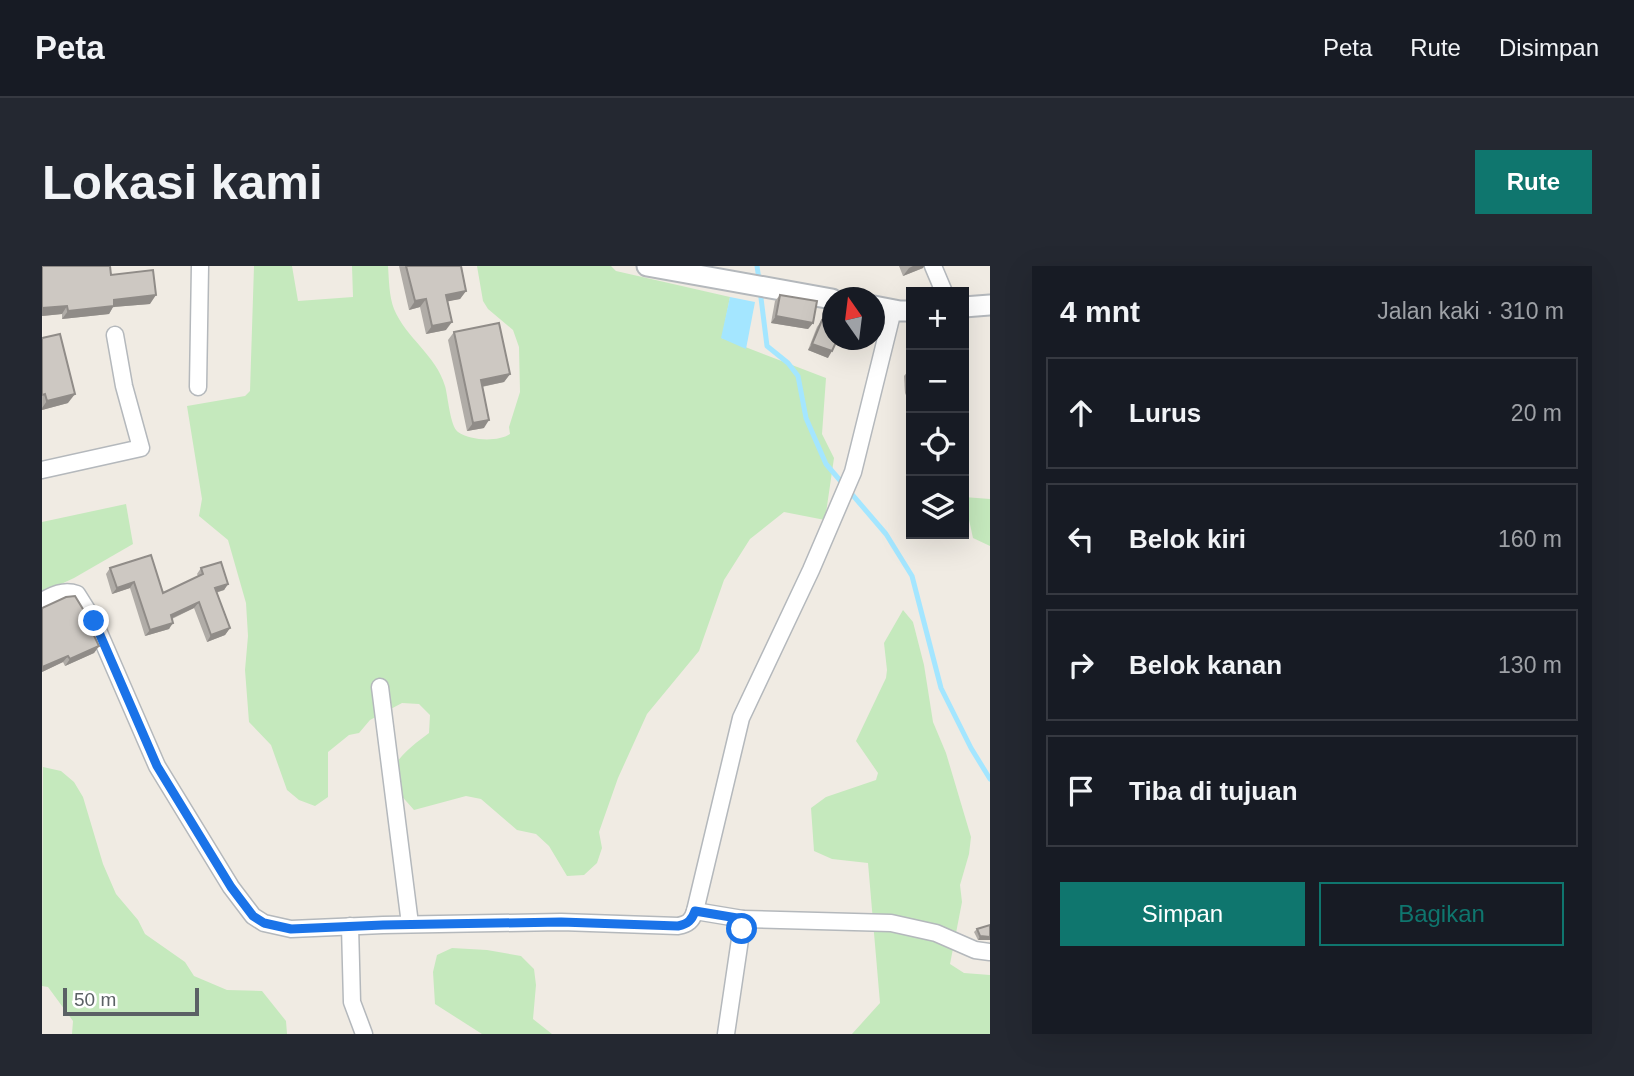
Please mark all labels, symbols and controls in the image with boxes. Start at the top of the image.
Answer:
text: Peta [35,29,105,66]
text: Peta [1323,34,1372,61]
text: Rute [1410,34,1461,61]
text: Disimpan [1499,34,1599,61]
button: Rute [1475,150,1592,214]
text: Lokasi kami [42,155,323,209]
north arrow [822,287,885,350]
map controls [906,287,969,539]
button: + [906,287,969,350]
text: 4 mnt [1060,295,1140,328]
text: Jalan kaki · 310 m [1377,298,1564,324]
button: − [906,350,969,413]
icon: ahead [1062,394,1100,432]
text: Lurus [1129,398,1201,428]
text: 20 m [1511,400,1562,426]
button: locate [906,413,969,476]
button: layers [906,476,969,539]
icon: left [1062,520,1100,558]
text: Belok kiri [1129,524,1246,554]
text: 160 m [1498,526,1562,552]
route end [78,605,109,636]
icon: right [1062,646,1100,684]
text: Belok kanan [1129,650,1282,680]
text: 130 m [1498,652,1562,678]
icon: arrive [1062,772,1100,810]
text: Tiba di tujuan [1129,776,1298,806]
button: Simpan [1060,882,1305,946]
button: Bagikan [1319,882,1564,946]
route start [726,913,757,944]
scale bar [63,985,200,1017]
text: 50 m [74,989,116,1010]

